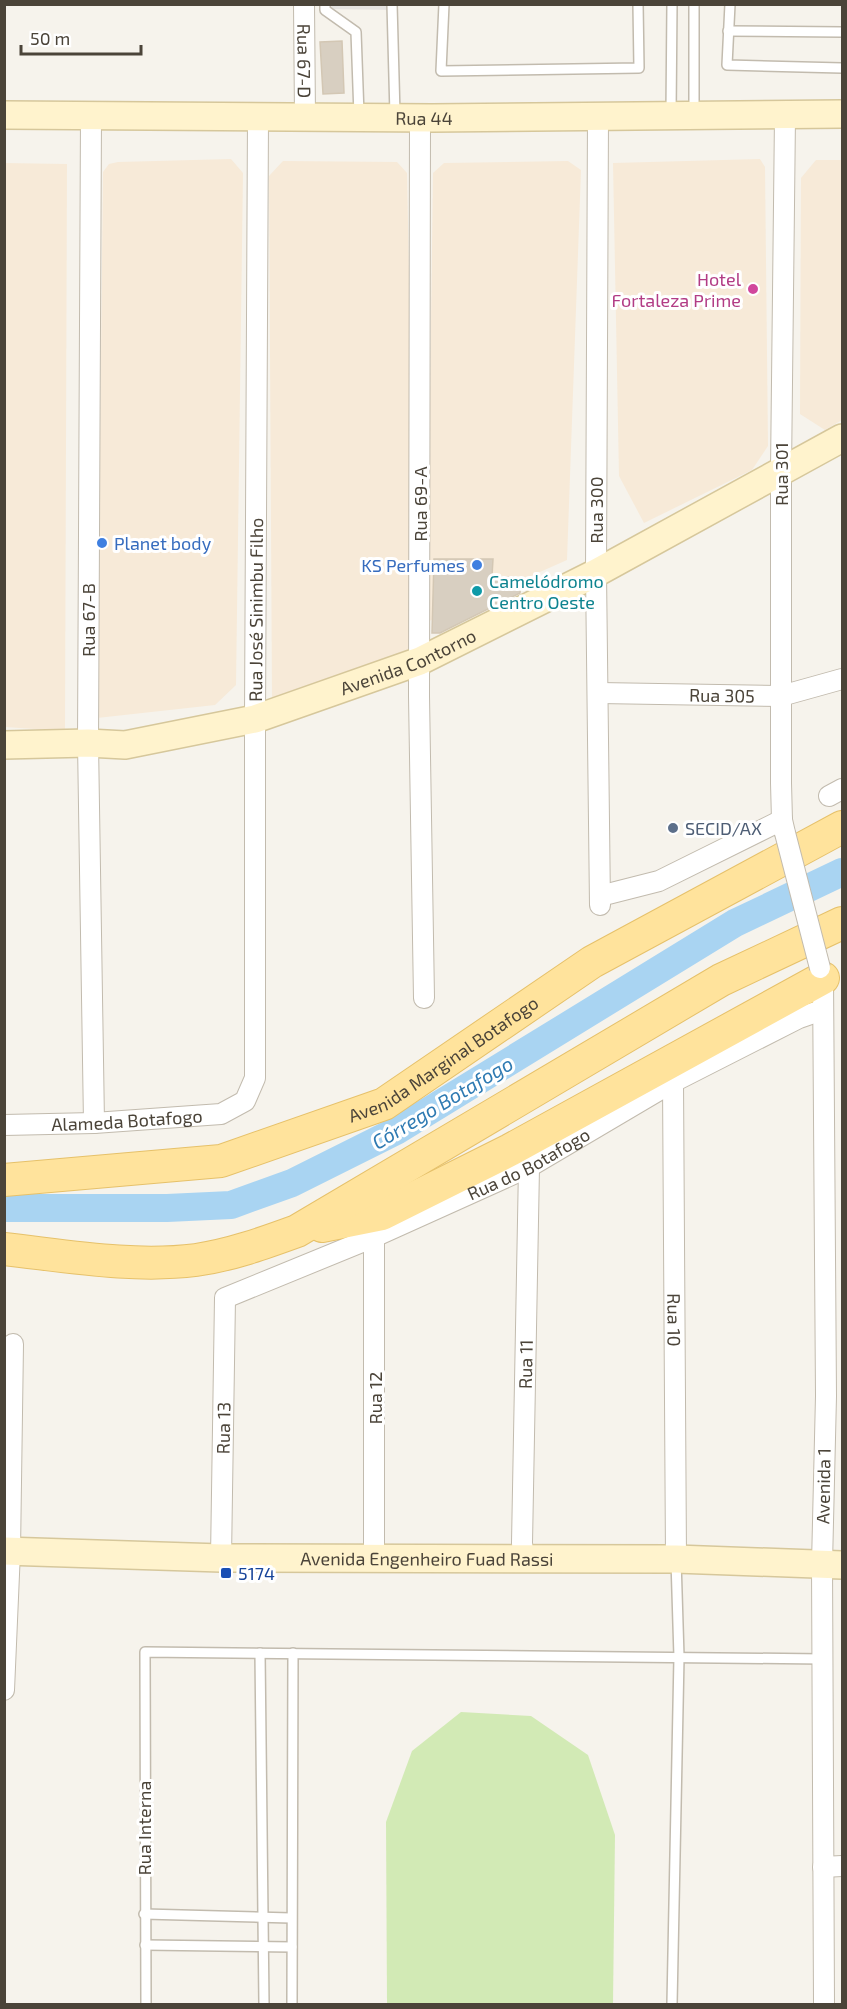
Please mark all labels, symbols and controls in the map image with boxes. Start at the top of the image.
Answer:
scale bar [21,18,141,56]
street label: Rua 67-D [293,24,316,98]
text: 50 m [30,27,70,49]
street label: Rua 44 [395,107,453,129]
place label: Hotel Fortaleza Prime [612,268,742,311]
marker: Hotel Fortaleza Prime [746,282,760,296]
street label: Rua 301 [770,442,792,506]
street label: Rua 69-A [409,466,431,542]
street label: Rua 300 [585,477,607,544]
street label: Rua José Sinimbu Filho [244,518,267,702]
place label: Planet body [114,532,212,554]
marker: Planet body [95,536,109,550]
place label: KS Perfumes [361,554,465,576]
marker: KS Perfumes [470,558,484,572]
place label: Camelódromo Centro Oeste [489,570,604,613]
street label: Rua 67-B [77,583,99,657]
marker: Camelódromo Centro Oeste [470,584,484,598]
street label: Avenida Contorno [337,624,479,699]
street label: Rua 305 [689,683,755,707]
place label: SECID/AX [685,817,762,839]
marker: SECID/AX [666,821,680,835]
street label: Avenida Marginal Botafogo [345,991,542,1127]
water label: Córrego Botafogo [367,1050,517,1154]
street label: Alameda Botafogo [51,1104,203,1135]
street label: Rua do Botafogo [464,1123,594,1204]
street label: Rua 10 [663,1293,686,1347]
street label: Rua 11 [514,1339,537,1389]
street label: Rua 12 [364,1372,386,1424]
street label: Rua 13 [212,1402,234,1454]
street label: Avenida 1 [811,1448,835,1524]
street label: Avenida Engenheiro Fuad Rassi [300,1547,554,1570]
place label: 5174 [238,1562,275,1584]
marker: 5174 [219,1566,233,1580]
street label: Rua Interna [133,1781,155,1875]

